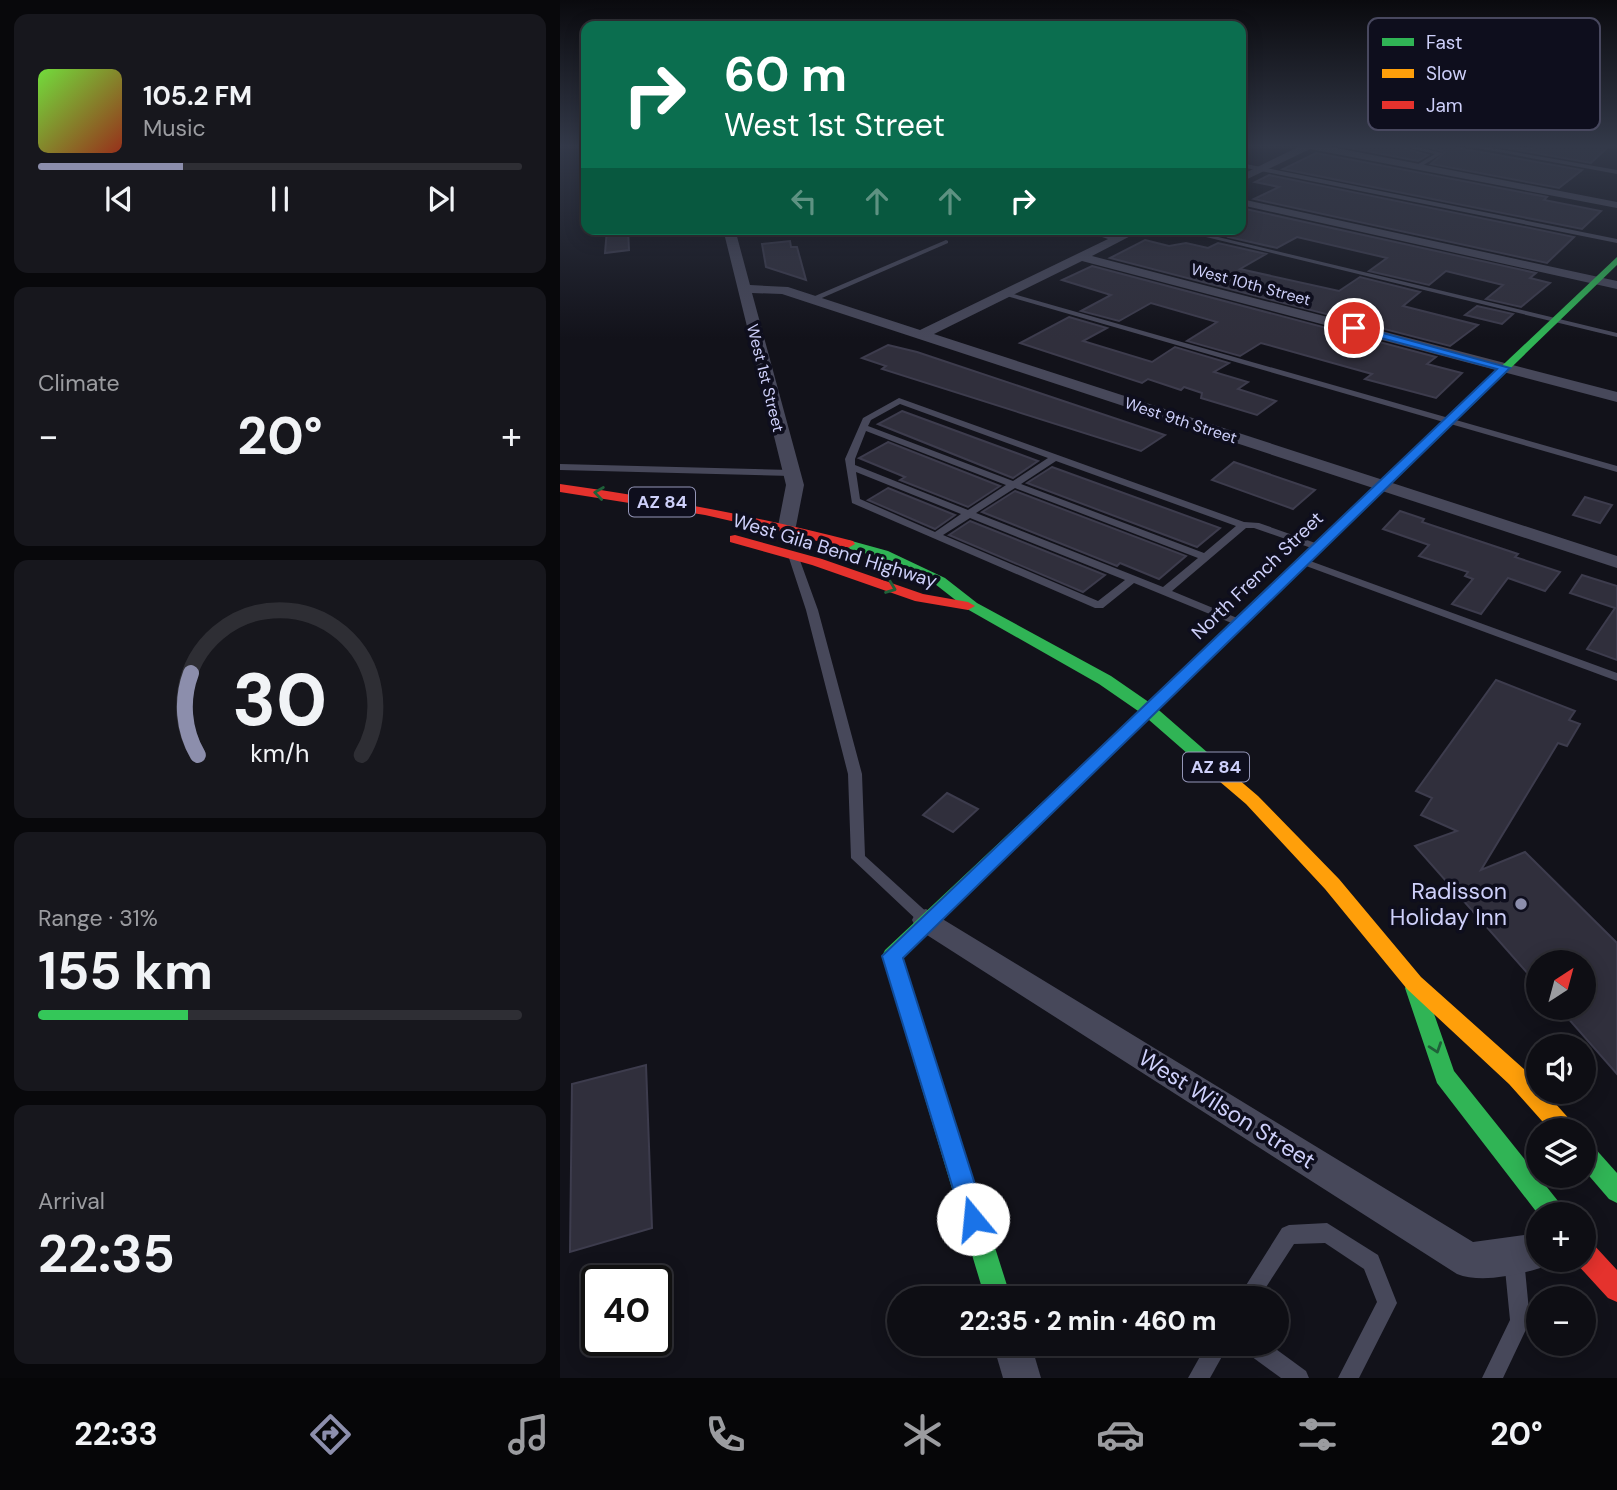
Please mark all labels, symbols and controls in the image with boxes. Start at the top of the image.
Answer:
legend [1368,18,1600,130]
text: Fast [1426,30,1462,55]
text: 60 m [724,42,847,106]
icon: right [609,49,700,140]
text: Slow [1426,61,1467,86]
text: 105.2 FM [143,79,252,113]
text: Jam [1426,93,1463,118]
text: West 1st Street [724,104,945,146]
text: Music [143,113,206,143]
icon: previous [100,180,138,218]
icon: pause [261,180,299,218]
icon: next [422,180,460,218]
icon: left [785,182,823,220]
icon: ahead [858,182,896,220]
icon: ahead [931,182,969,220]
icon: right [1004,182,1042,220]
street label: West 10th Street [1189,258,1313,311]
pin [1324,298,1384,358]
icon: arrive [1335,309,1373,347]
street label: West 1st Street [742,322,789,434]
text: Climate [38,368,120,398]
street label: West 9th Street [1122,392,1240,449]
text: 20° [237,402,323,470]
text: − [38,411,59,461]
text: + [501,411,522,461]
one-way arrow [594,486,605,501]
road number: AZ 84 [629,488,695,516]
street label: North French Street [1186,506,1329,645]
street label: West Gila Bend Highway [730,507,940,594]
one-way arrow [885,580,897,594]
text: 30 [232,653,328,748]
text: km/h [250,737,310,770]
road number: AZ 84 [1183,752,1249,782]
place label: Radisson Holiday Inn [1390,876,1507,932]
marker: Radisson Holiday Inn [1513,896,1529,912]
text: Range · 31% [38,903,158,933]
text: 155 km [38,937,213,1005]
north arrow [1526,950,1596,1020]
map controls [1526,950,1596,1356]
button: sound [1526,1034,1596,1104]
one-way arrow [1427,1042,1442,1054]
street label: West Wilson Street [1133,1043,1321,1175]
button: layers [1526,1118,1596,1188]
position arrow [936,1182,1010,1256]
text: Arrival [38,1186,105,1216]
button: + [1526,1202,1596,1272]
text: 22:35 [38,1220,175,1288]
speed limit sign: 40 [581,1265,672,1356]
button: − [1526,1286,1596,1356]
text: 22:35 · 2 min · 460 m [959,1304,1217,1338]
icon: directions [306,1410,355,1459]
icon: music [504,1410,553,1459]
icon: phone [701,1410,750,1459]
icon: climate [898,1410,947,1459]
icon: car [1096,1410,1145,1459]
icon: filters [1293,1410,1342,1459]
text: 22:33 [74,1413,158,1455]
text: 20° [1490,1413,1543,1455]

